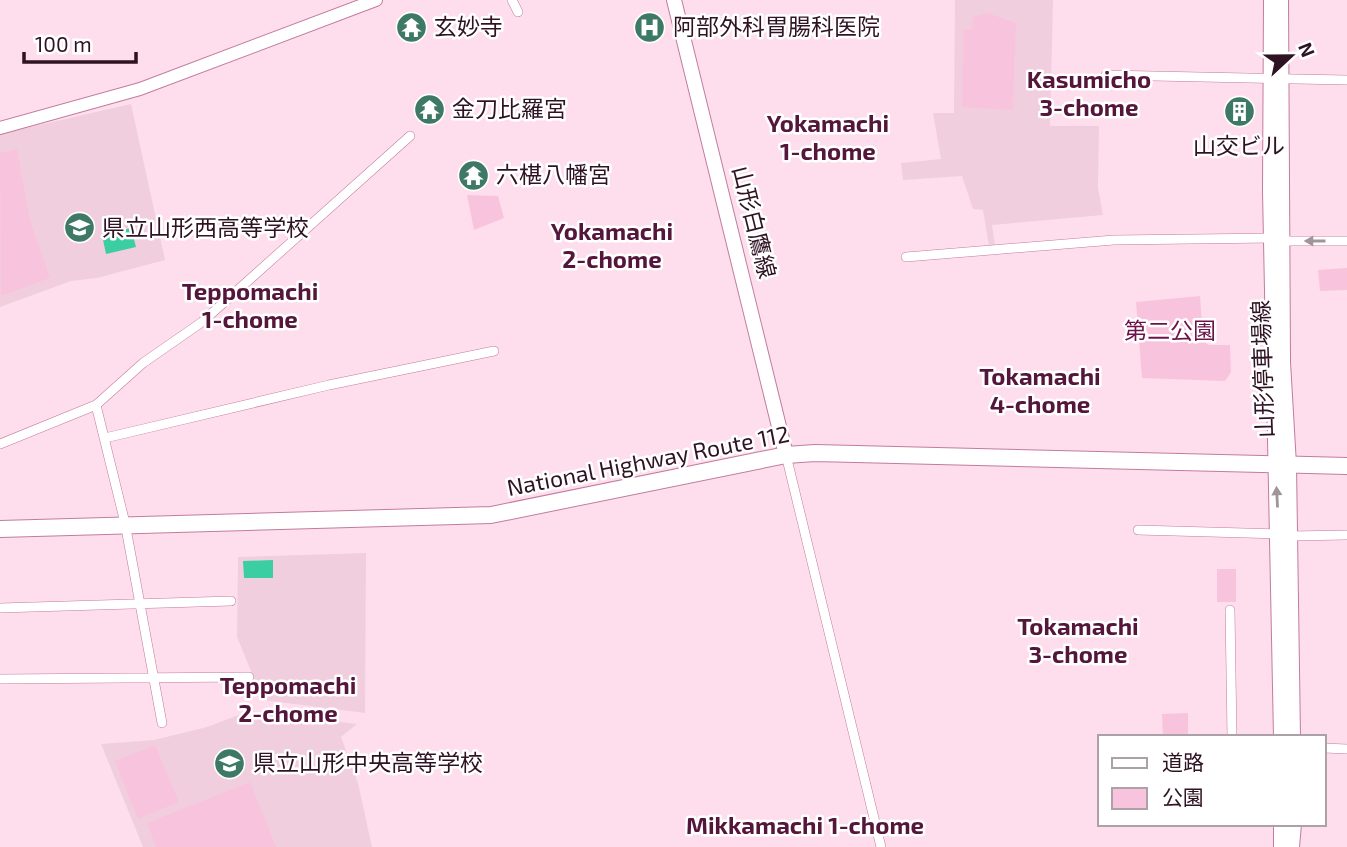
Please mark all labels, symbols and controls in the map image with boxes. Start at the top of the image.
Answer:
temple icon: 玄妙寺 [394,10,428,44]
hospital icon: 阿部外科胃腸科医院 [633,10,667,44]
place label: 玄妙寺 [434,12,503,40]
place label: 阿部外科胃腸科医院 [673,12,880,40]
scale bar [24,21,136,65]
north arrow [1256,21,1326,91]
text: 100 m [35,31,92,56]
text: N [1294,39,1320,60]
district label: Kasumicho 3-chome [1027,64,1151,121]
temple icon: 金刀比羅宮 [412,92,446,126]
place label: 金刀比羅宮 [452,94,567,122]
building icon: 山交ビル [1222,95,1256,129]
district label: Yokamachi 1-chome [767,108,889,165]
place label: 山交ビル [1193,131,1285,159]
temple icon: 六椹八幡宮 [456,158,490,192]
place label: 六椹八幡宮 [496,160,611,188]
street label: 山形白鷹線 [727,163,782,281]
school or university icon: 県立山形西高等学校 [62,211,96,245]
place label: 県立山形西高等学校 [102,213,309,241]
district label: Yokamachi 2-chome [551,216,673,273]
one-way arrow [1304,235,1326,247]
district label: Teppomachi 1-chome [182,276,318,333]
street label: 山形停車場線 [1246,300,1278,438]
park label: 第二公園 [1124,316,1216,344]
district label: Tokamachi 4-chome [979,361,1101,418]
street label: National Highway Route 112 [504,419,791,501]
one-way arrow [1271,486,1282,508]
district label: Tokamachi 3-chome [1017,611,1139,668]
district label: Teppomachi 2-chome [220,670,356,727]
legend [1098,735,1326,826]
school or university icon: 県立山形中央高等学校 [213,746,247,780]
place label: 県立山形中央高等学校 [253,748,483,776]
text: 道路 [1162,749,1204,774]
text: 公園 [1162,784,1204,809]
district label: Mikkamachi 1-chome [686,810,924,839]

